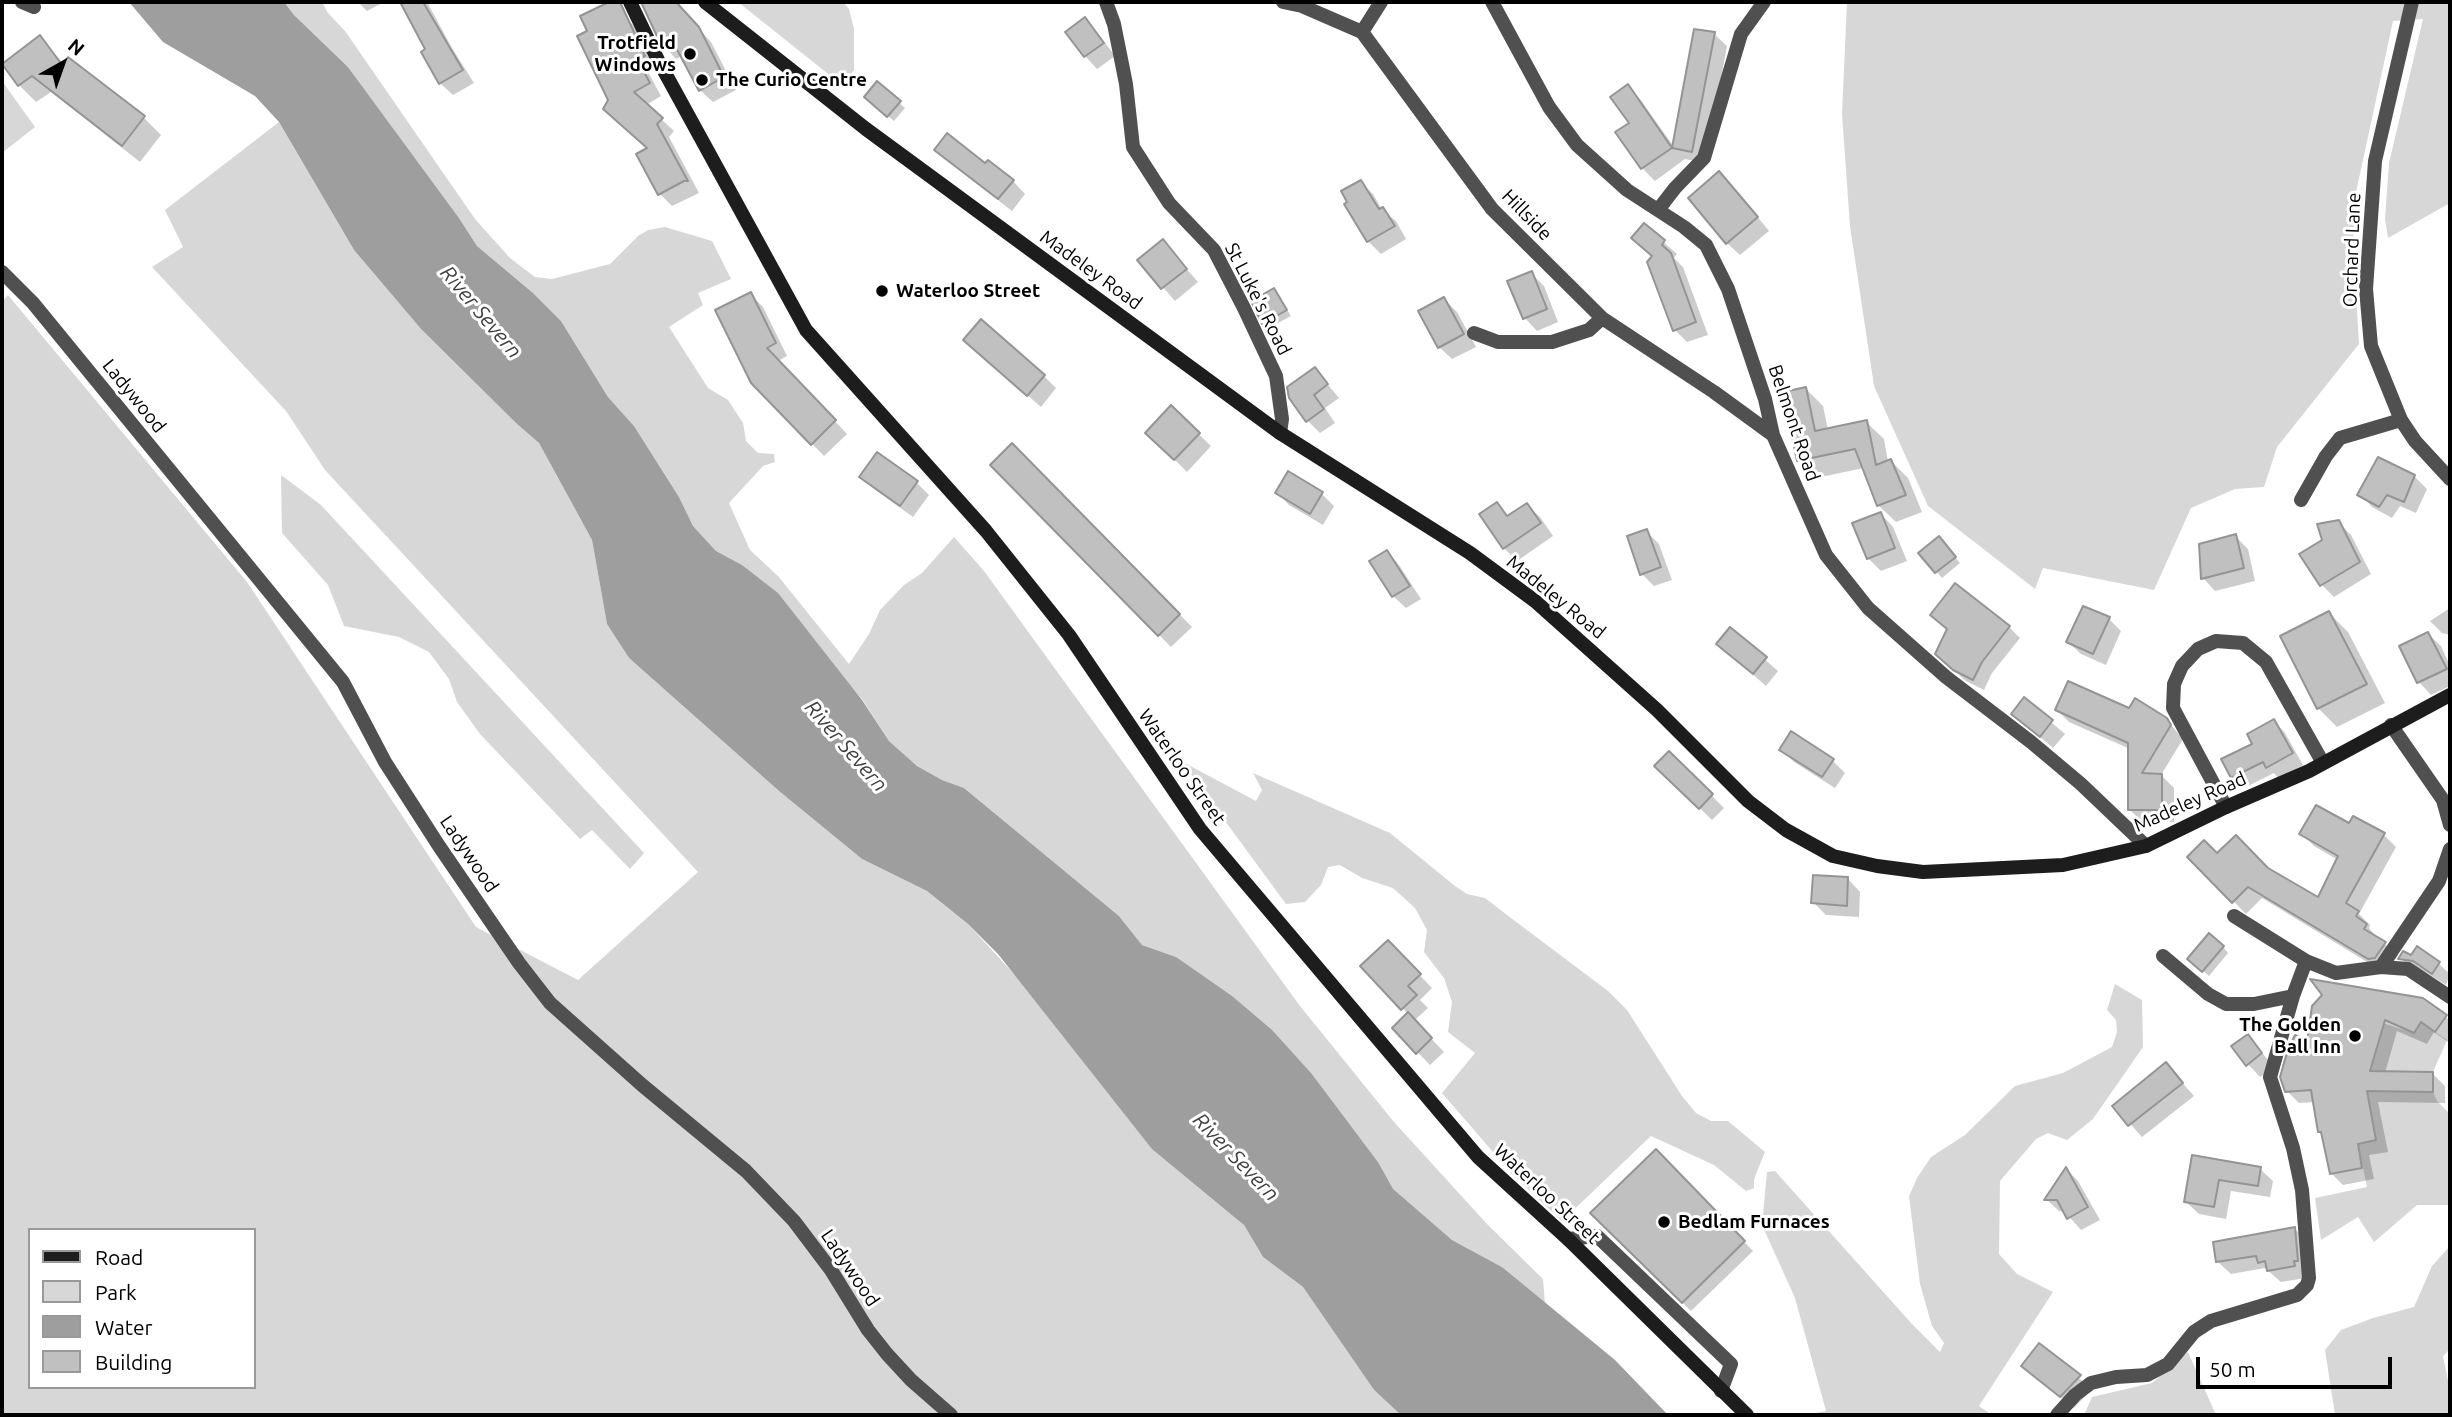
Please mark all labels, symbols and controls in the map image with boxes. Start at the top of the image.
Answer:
north arrow [28,28,98,98]
place label: Trotfield Windows [594,32,676,76]
text: N [64,34,89,60]
marker: Trotfield Windows [682,46,698,62]
place label: The Curio Centre [716,69,867,91]
marker: The Curio Centre [694,72,710,88]
street label: Hillside [1497,185,1557,245]
street label: Orchard Lane [2339,192,2365,308]
street label: Madeley Road [1035,225,1147,315]
street label: St Luke's Road [1220,239,1296,359]
water label: River Severn [435,261,527,363]
place label: Waterloo Street [896,280,1040,302]
marker: Waterloo Street [874,283,890,299]
street label: Ladywood [97,355,171,437]
street label: Belmont Road [1763,362,1825,484]
street label: Madeley Road [1502,550,1610,644]
water label: River Severn [799,695,893,797]
street label: Waterloo Street [1133,704,1231,830]
street label: Madeley Road [2130,767,2250,837]
street label: Ladywood [435,811,503,897]
place label: The Golden Ball Inn [2239,1014,2341,1058]
marker: The Golden Ball Inn [2347,1028,2363,1044]
water label: River Severn [1188,1108,1284,1206]
street label: Waterloo Street [1489,1139,1605,1249]
place label: Bedlam Furnaces [1678,1211,1830,1233]
marker: Bedlam Furnaces [1656,1214,1672,1230]
street label: Ladywood [816,1225,884,1311]
legend [28,1228,256,1389]
text: Road [95,1245,143,1269]
text: Park [95,1280,137,1304]
text: Water [95,1315,153,1339]
scale bar [2200,1344,2396,1388]
text: Building [95,1350,172,1374]
text: 50 m [2209,1357,2256,1381]

